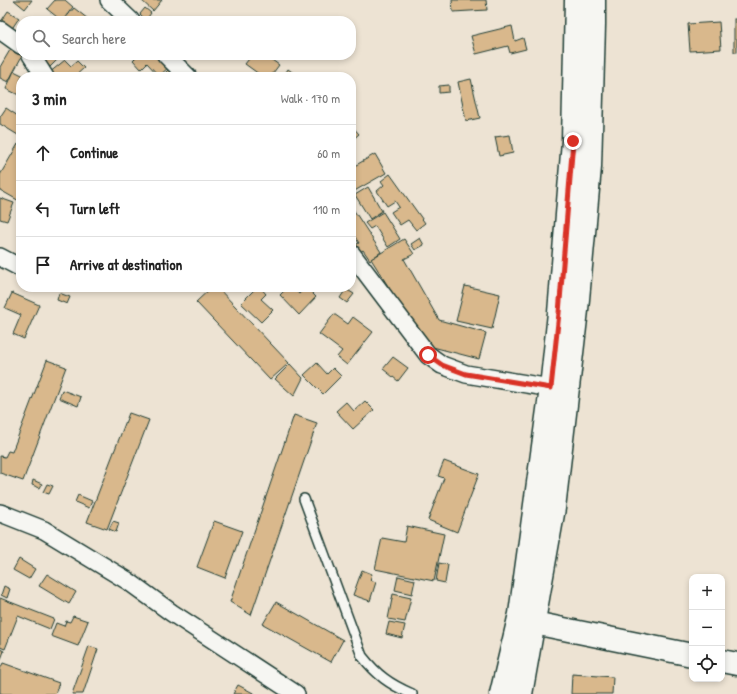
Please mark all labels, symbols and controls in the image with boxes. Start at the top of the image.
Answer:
search box [16,16,356,60]
icon: search [30,27,52,49]
text: Search here [62,28,126,49]
text: 3 min [32,87,67,110]
text: Walk · 170 m [281,89,340,107]
route end [564,132,582,150]
icon: ahead [32,142,54,164]
text: Continue [70,142,118,163]
text: 60 m [317,144,340,162]
icon: left [32,198,54,220]
text: Turn left [70,198,120,219]
text: 110 m [313,200,340,218]
icon: arrive [32,254,54,276]
text: Arrive at destination [70,254,182,275]
route start [419,346,437,364]
map controls [689,574,725,682]
button: + [689,574,725,610]
button: − [689,610,725,646]
button: locate [689,646,725,682]

